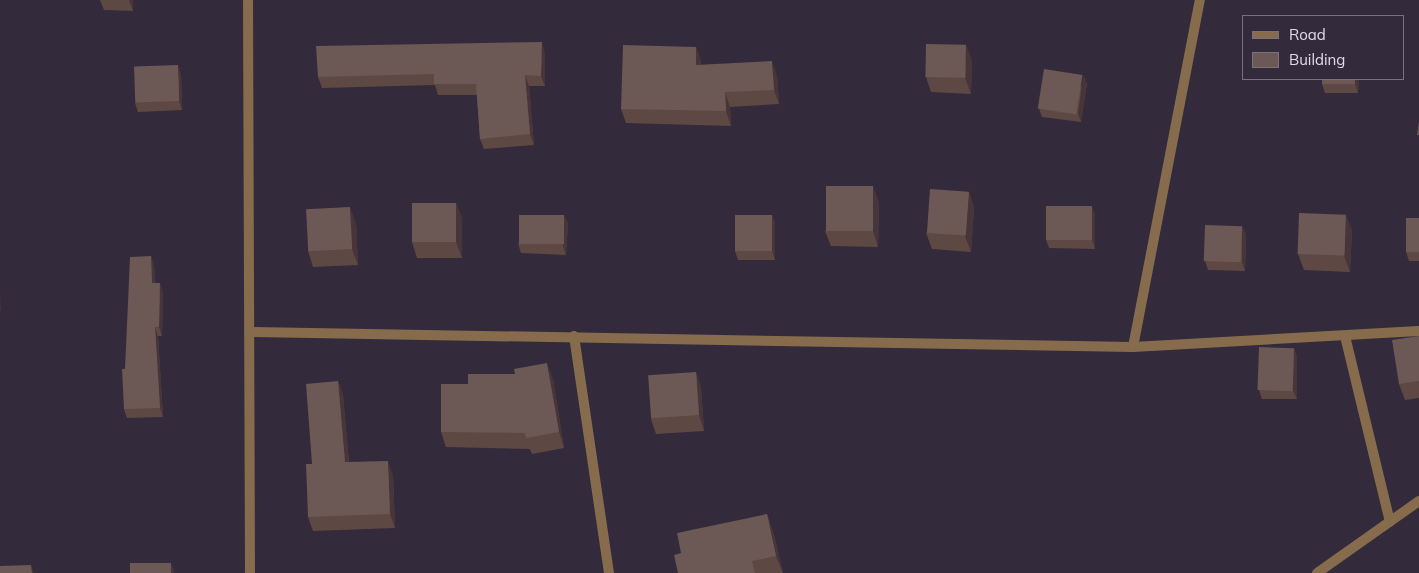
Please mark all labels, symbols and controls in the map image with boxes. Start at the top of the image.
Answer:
legend [1242,15,1404,80]
text: Road [1289,25,1326,44]
text: Building [1289,50,1345,69]

